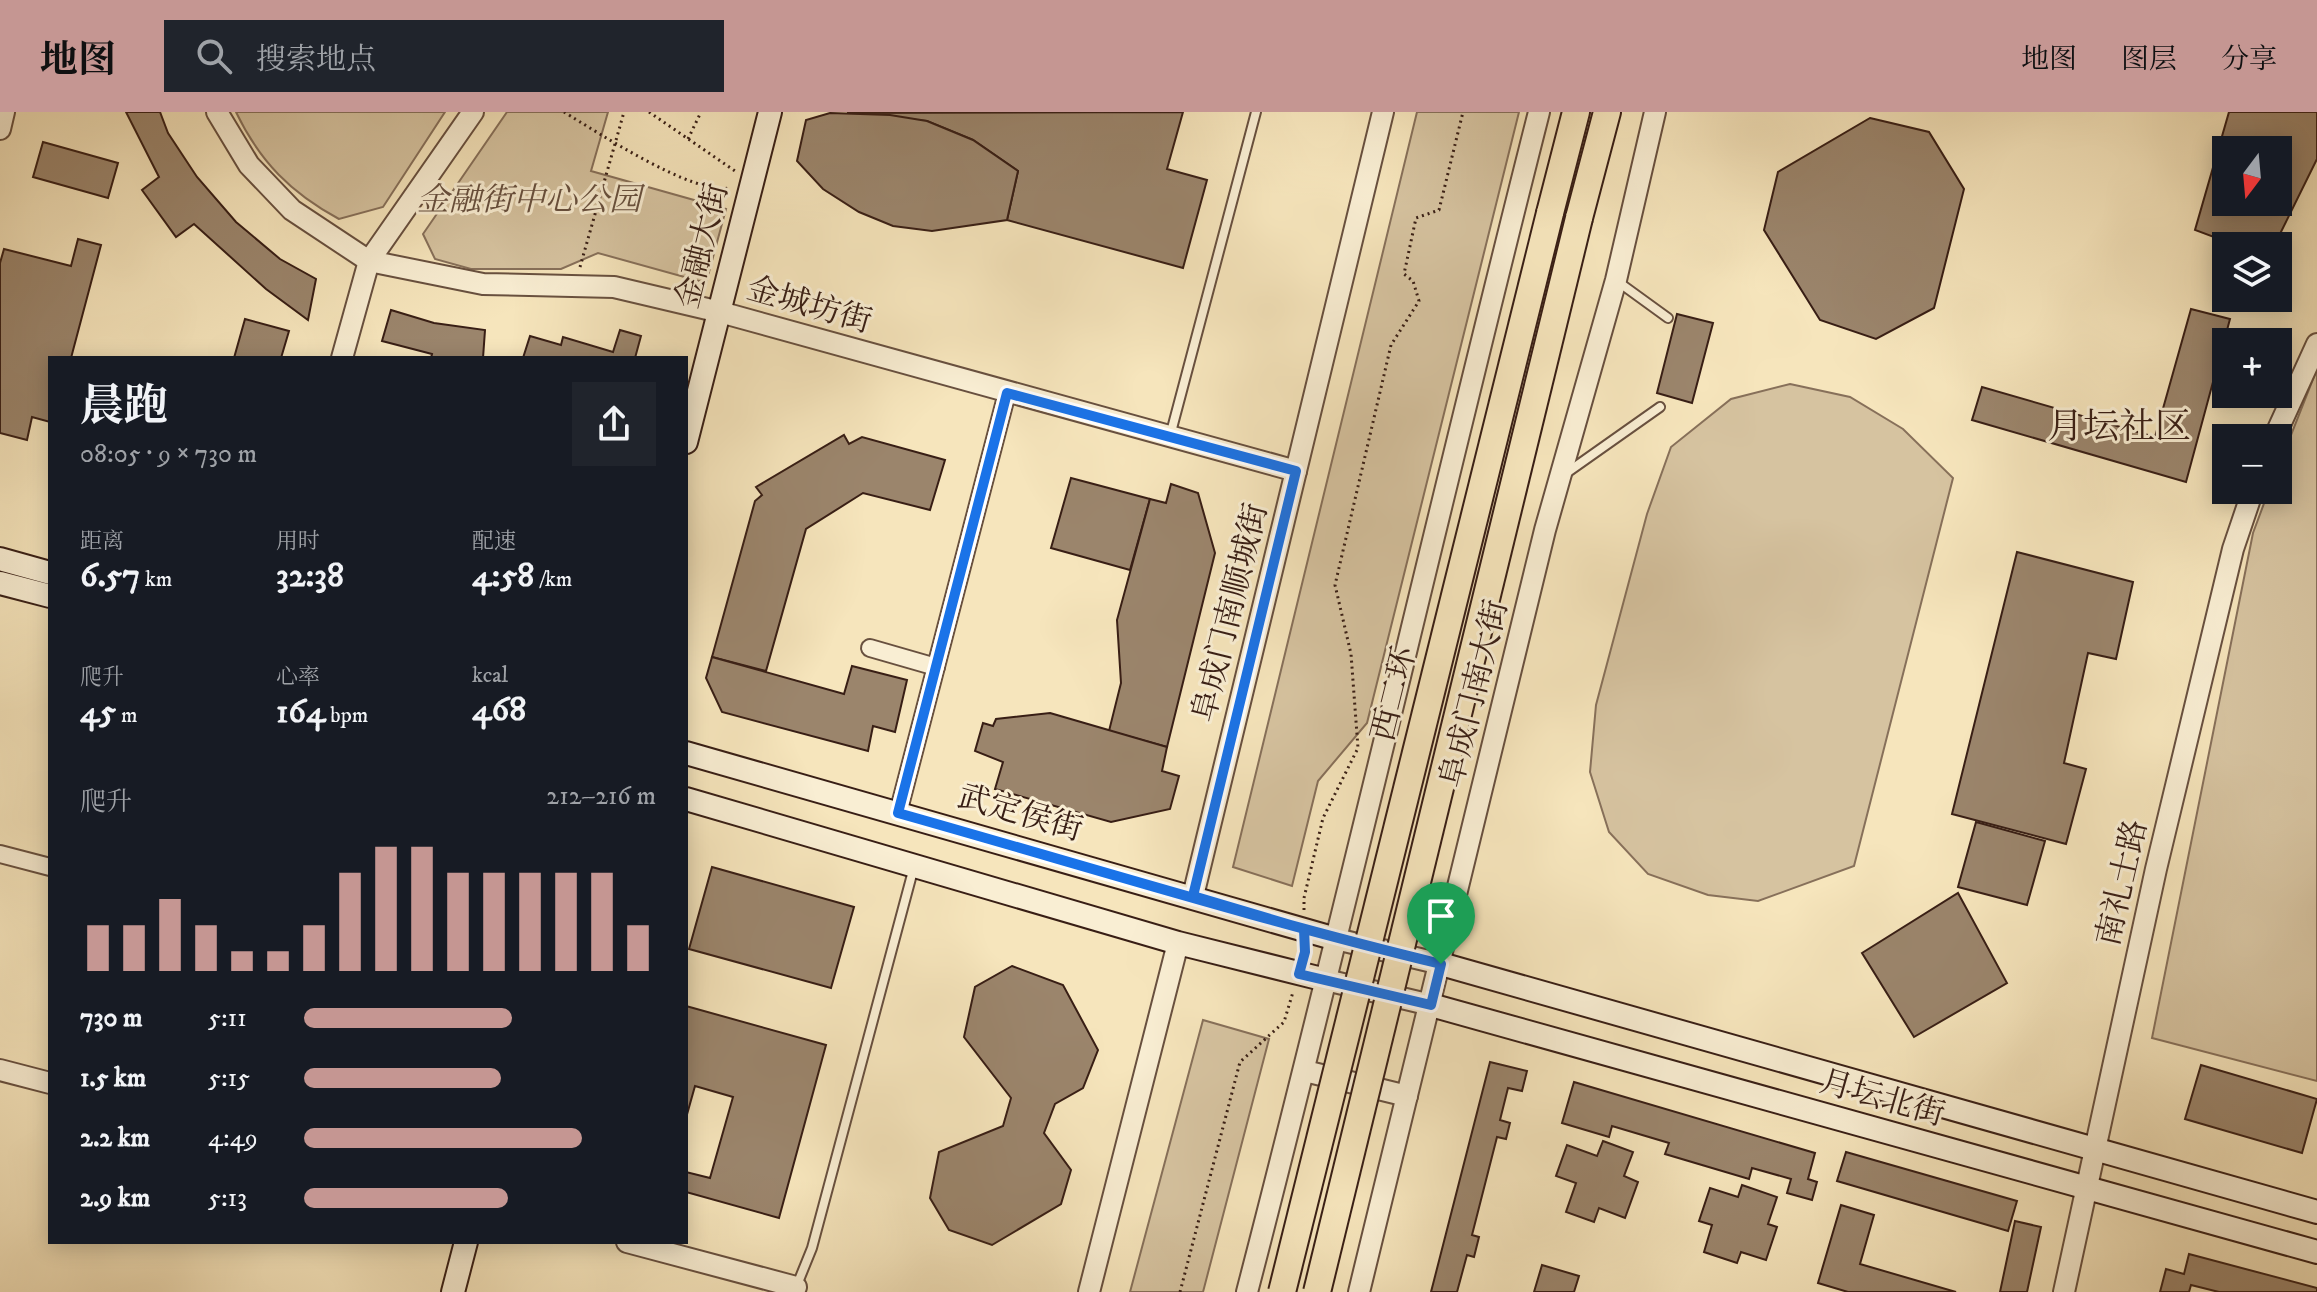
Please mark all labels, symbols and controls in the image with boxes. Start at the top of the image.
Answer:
search box [164,20,724,92]
icon: search [192,34,236,78]
text: 地图 [40,37,116,85]
text: 搜索地点 [256,42,376,79]
text: 地图 [2021,42,2077,77]
text: 图层 [2121,42,2177,77]
text: 分享 [2221,42,2277,77]
north arrow [2212,136,2292,216]
map controls [2212,136,2292,504]
street label: 金融大街 [668,179,738,313]
park label: 金融街中心公园 [417,181,646,221]
button: layers [2212,232,2292,312]
street label: 金城坊街 [742,269,876,343]
button: + [2212,328,2292,408]
text: 晨跑 [80,380,168,435]
button: share [572,382,656,466]
district label: 月坛社区 [2047,405,2191,450]
button: − [2212,424,2292,504]
text: 08:05 · 9 × 730 m [80,438,257,471]
street label: 阜成门南顺城街 [1184,499,1278,727]
text: 距离 [80,528,124,555]
text: 用时 [276,528,320,555]
text: 配速 [472,528,516,555]
text: 6.57 [80,555,140,597]
text: 32:38 [276,555,344,597]
text: 4:58 [472,555,534,597]
text: km [140,566,172,593]
text: /km [534,566,572,593]
street label: 阜成门南大街 [1432,596,1518,792]
street label: 西二环 [1364,643,1426,745]
text: kcal [472,662,508,689]
text: 爬升 [80,664,124,691]
text: 心率 [276,664,320,691]
text: 468 [472,689,526,731]
text: 45 [80,691,116,733]
text: 164 [276,691,326,733]
text: m [116,702,138,729]
text: bpm [326,702,368,729]
street label: 武定侯街 [953,777,1087,851]
text: 212–216 m [546,780,656,813]
text: 爬升 [80,786,132,819]
street label: 南礼士路 [2089,816,2157,950]
pin [1407,882,1475,964]
icon: arrive [1419,894,1463,938]
text: 730 m [80,1002,143,1035]
text: 5:11 [208,1002,247,1035]
text: 1.5 km [80,1062,146,1095]
text: 5:15 [208,1062,250,1095]
street label: 月坛北街 [1815,1062,1949,1136]
text: 2.2 km [80,1122,150,1155]
text: 4:49 [208,1122,258,1155]
text: 2.9 km [80,1182,150,1215]
text: 5:13 [208,1182,247,1215]

